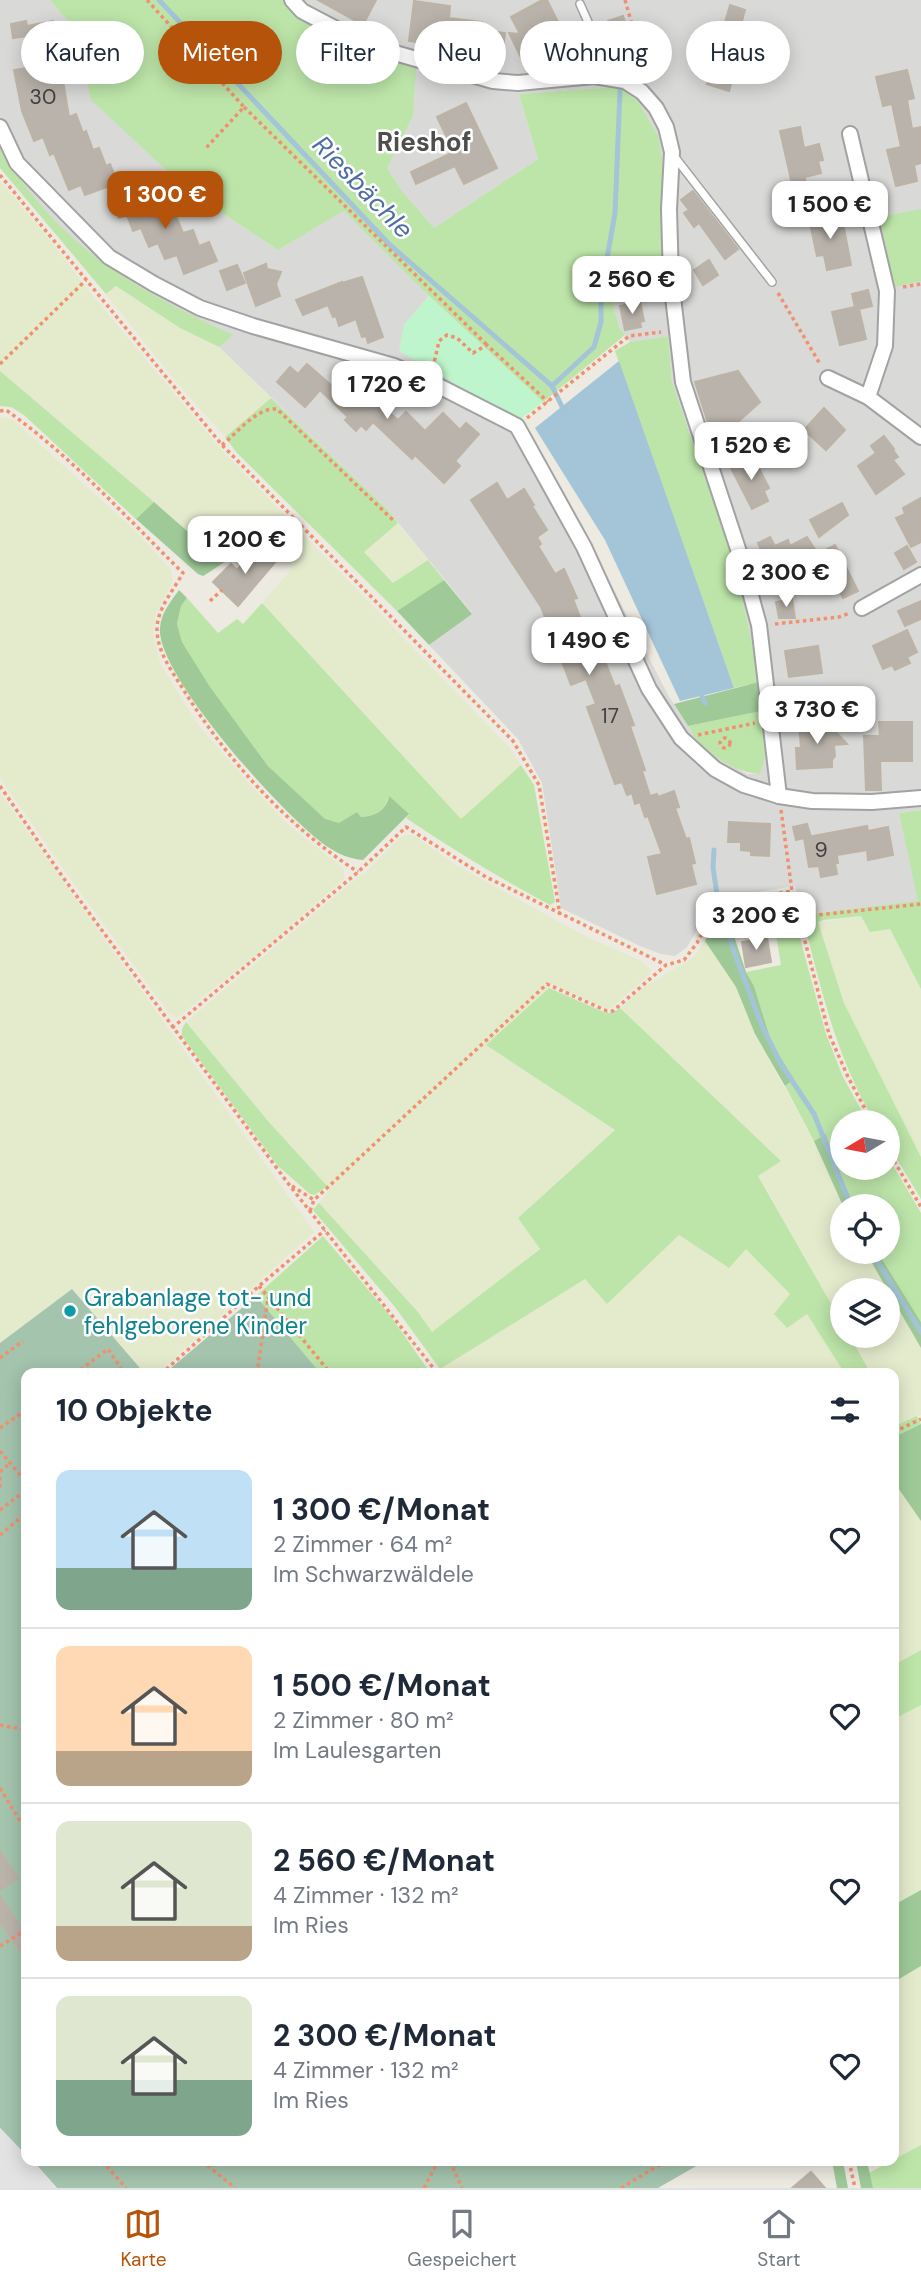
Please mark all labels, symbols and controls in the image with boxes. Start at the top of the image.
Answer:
chip: Kaufen [21,21,144,84]
chip: Mieten [158,21,282,84]
chip: Filter [296,21,400,84]
chip: Neu [414,21,506,84]
chip: Wohnung [520,21,672,84]
chip: Haus [686,21,790,84]
house number: 30 [30,83,56,111]
district label: Rieshof [377,125,471,159]
water label: Riesbächle [305,128,421,246]
pin: 1 300 € [100,172,230,231]
text: 1 300 € [123,179,207,209]
pin: 1 500 € [765,182,895,241]
text: 1 500 € [788,189,872,219]
pin: 2 560 € [567,256,697,316]
text: 2 560 € [588,264,676,294]
pin: 1 720 € [322,362,452,421]
text: 1 720 € [348,369,426,399]
pin: 1 520 € [686,422,816,482]
text: 1 520 € [711,430,791,460]
pin: 1 200 € [180,516,310,576]
text: 1 200 € [204,524,286,554]
pin: 2 300 € [721,550,851,609]
text: 2 300 € [742,557,830,587]
pin: 1 490 € [524,618,654,677]
text: 1 490 € [547,625,631,655]
pin: 3 730 € [752,686,882,746]
text: 3 730 € [774,694,860,724]
house number: 17 [601,702,619,730]
house number: 9 [814,836,828,864]
pin: 3 200 € [691,892,821,952]
text: 3 200 € [712,900,800,930]
north arrow [830,1110,900,1180]
map controls [830,1110,900,1348]
button: locate [830,1194,900,1264]
button: layers [830,1278,900,1348]
place label: Grabanlage tot- und fehlgeborene Kinder [84,1282,312,1341]
marker: Grabanlage tot- und fehlgeborene Kinder [62,1303,78,1319]
text: 10 Objekte [56,1391,213,1430]
icon: filters [826,1391,864,1429]
text: 1 300 €/Monat [273,1490,490,1529]
icon: home [112,1498,196,1582]
icon: heart [826,1521,864,1559]
text: 2 Zimmer · 64 m² [273,1529,452,1559]
text: Im Schwarzwäldele [273,1559,474,1589]
text: 1 500 €/Monat [273,1666,491,1705]
icon: home [112,1674,196,1758]
icon: heart [826,1697,864,1735]
text: 2 Zimmer · 80 m² [273,1705,454,1735]
text: Im Laulesgarten [273,1735,441,1765]
text: 2 560 €/Monat [273,1841,495,1880]
icon: home [112,1849,196,1933]
icon: heart [826,1872,864,1910]
text: 4 Zimmer · 132 m² [273,1880,459,1910]
text: Im Ries [273,1910,349,1940]
text: 2 300 €/Monat [273,2016,496,2055]
icon: home [112,2024,196,2108]
icon: heart [826,2047,864,2085]
text: 4 Zimmer · 132 m² [273,2055,459,2085]
text: Im Ries [273,2085,349,2115]
tab: Karte [120,2205,166,2272]
tab: Gespeichert [407,2205,516,2272]
tab: Start [757,2205,801,2272]

